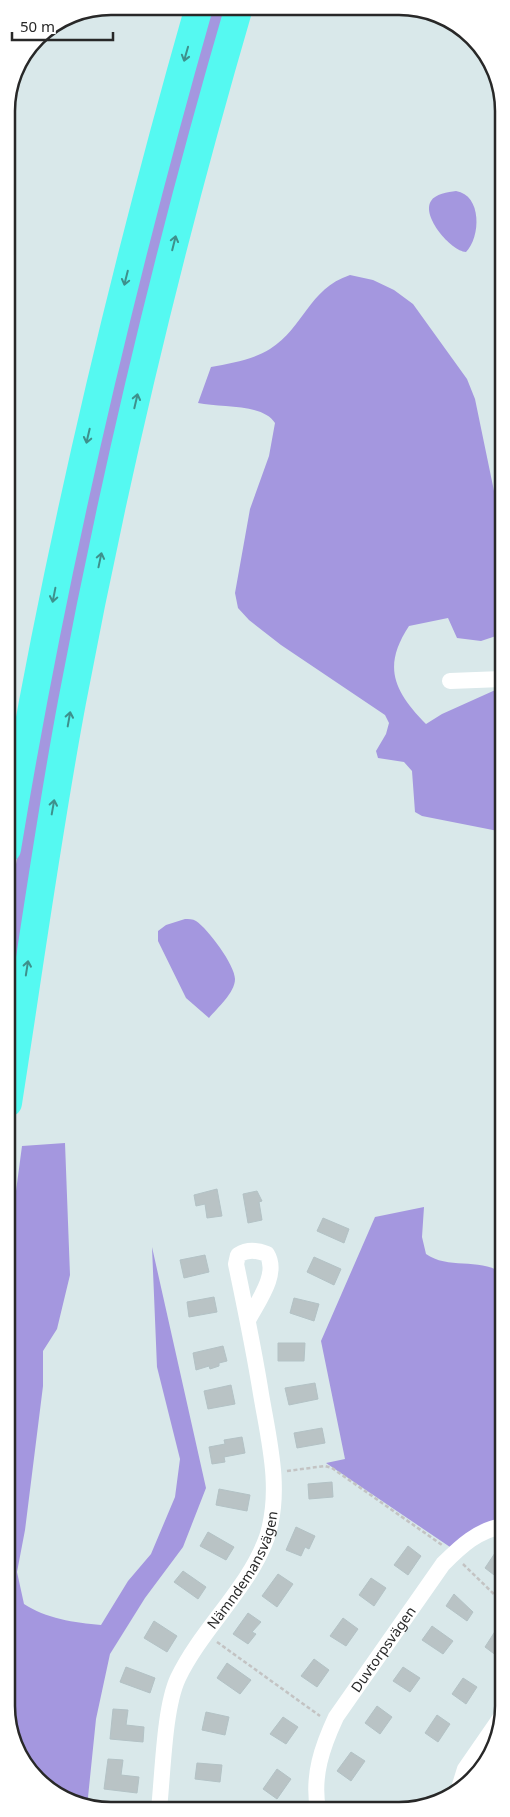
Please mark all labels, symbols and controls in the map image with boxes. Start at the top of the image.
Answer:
scale bar [12,10,114,42]
text: 50 m [20,16,55,36]
one-way arrow [180,45,190,61]
one-way arrow [170,236,180,252]
one-way arrow [120,270,130,286]
one-way arrow [131,393,141,409]
one-way arrow [83,428,92,444]
one-way arrow [96,552,106,568]
one-way arrow [48,587,58,603]
one-way arrow [64,711,74,727]
one-way arrow [49,800,59,816]
one-way arrow [23,960,33,976]
street label: Nämndemansvägen [202,1510,282,1632]
street label: Duvtorpsvägen [346,1602,420,1696]

